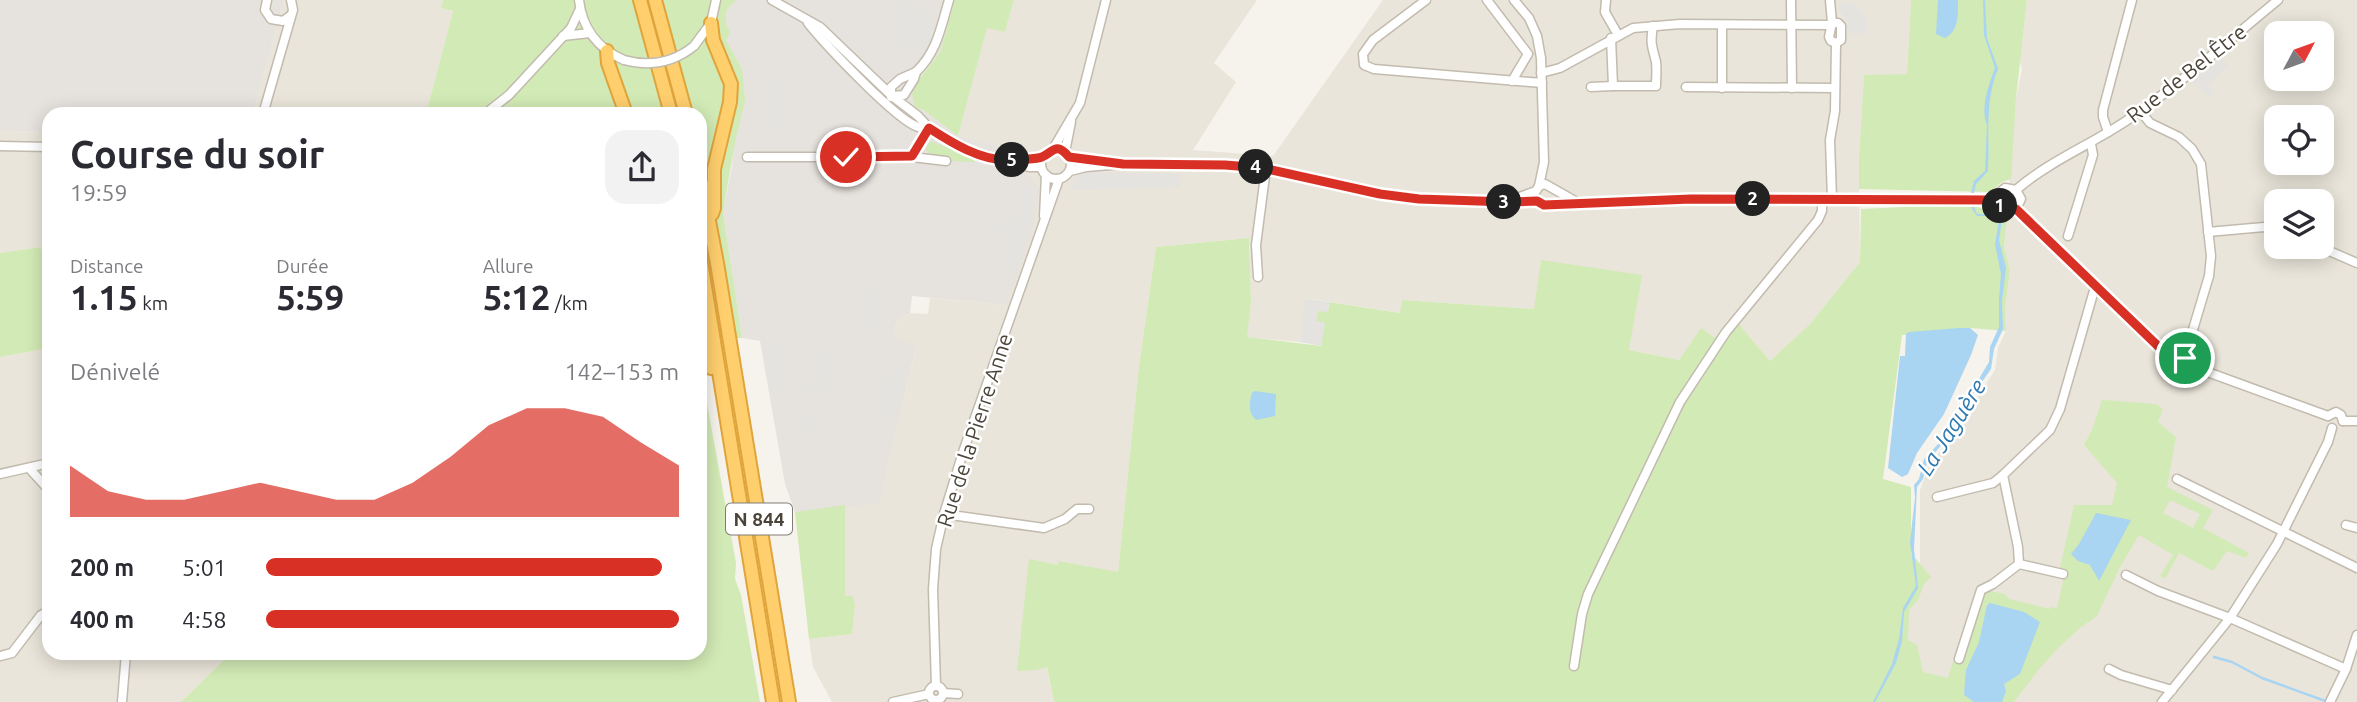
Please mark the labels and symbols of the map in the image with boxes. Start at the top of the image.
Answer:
street label: Rue de Bel Être [2121,19,2251,127]
north arrow [2264,21,2334,91]
pin [816,127,876,187]
pin: 5 [995,142,1030,178]
pin: 4 [1238,150,1274,184]
pin: 2 [1736,182,1770,216]
pin: 3 [1486,184,1522,220]
pin: 1 [1982,188,2018,224]
pin [2155,328,2215,388]
street label: Rue de la Pierre Anne [931,330,1017,530]
water label: La Jaguère [1912,374,1990,479]
road number: N 844 [726,504,792,534]

